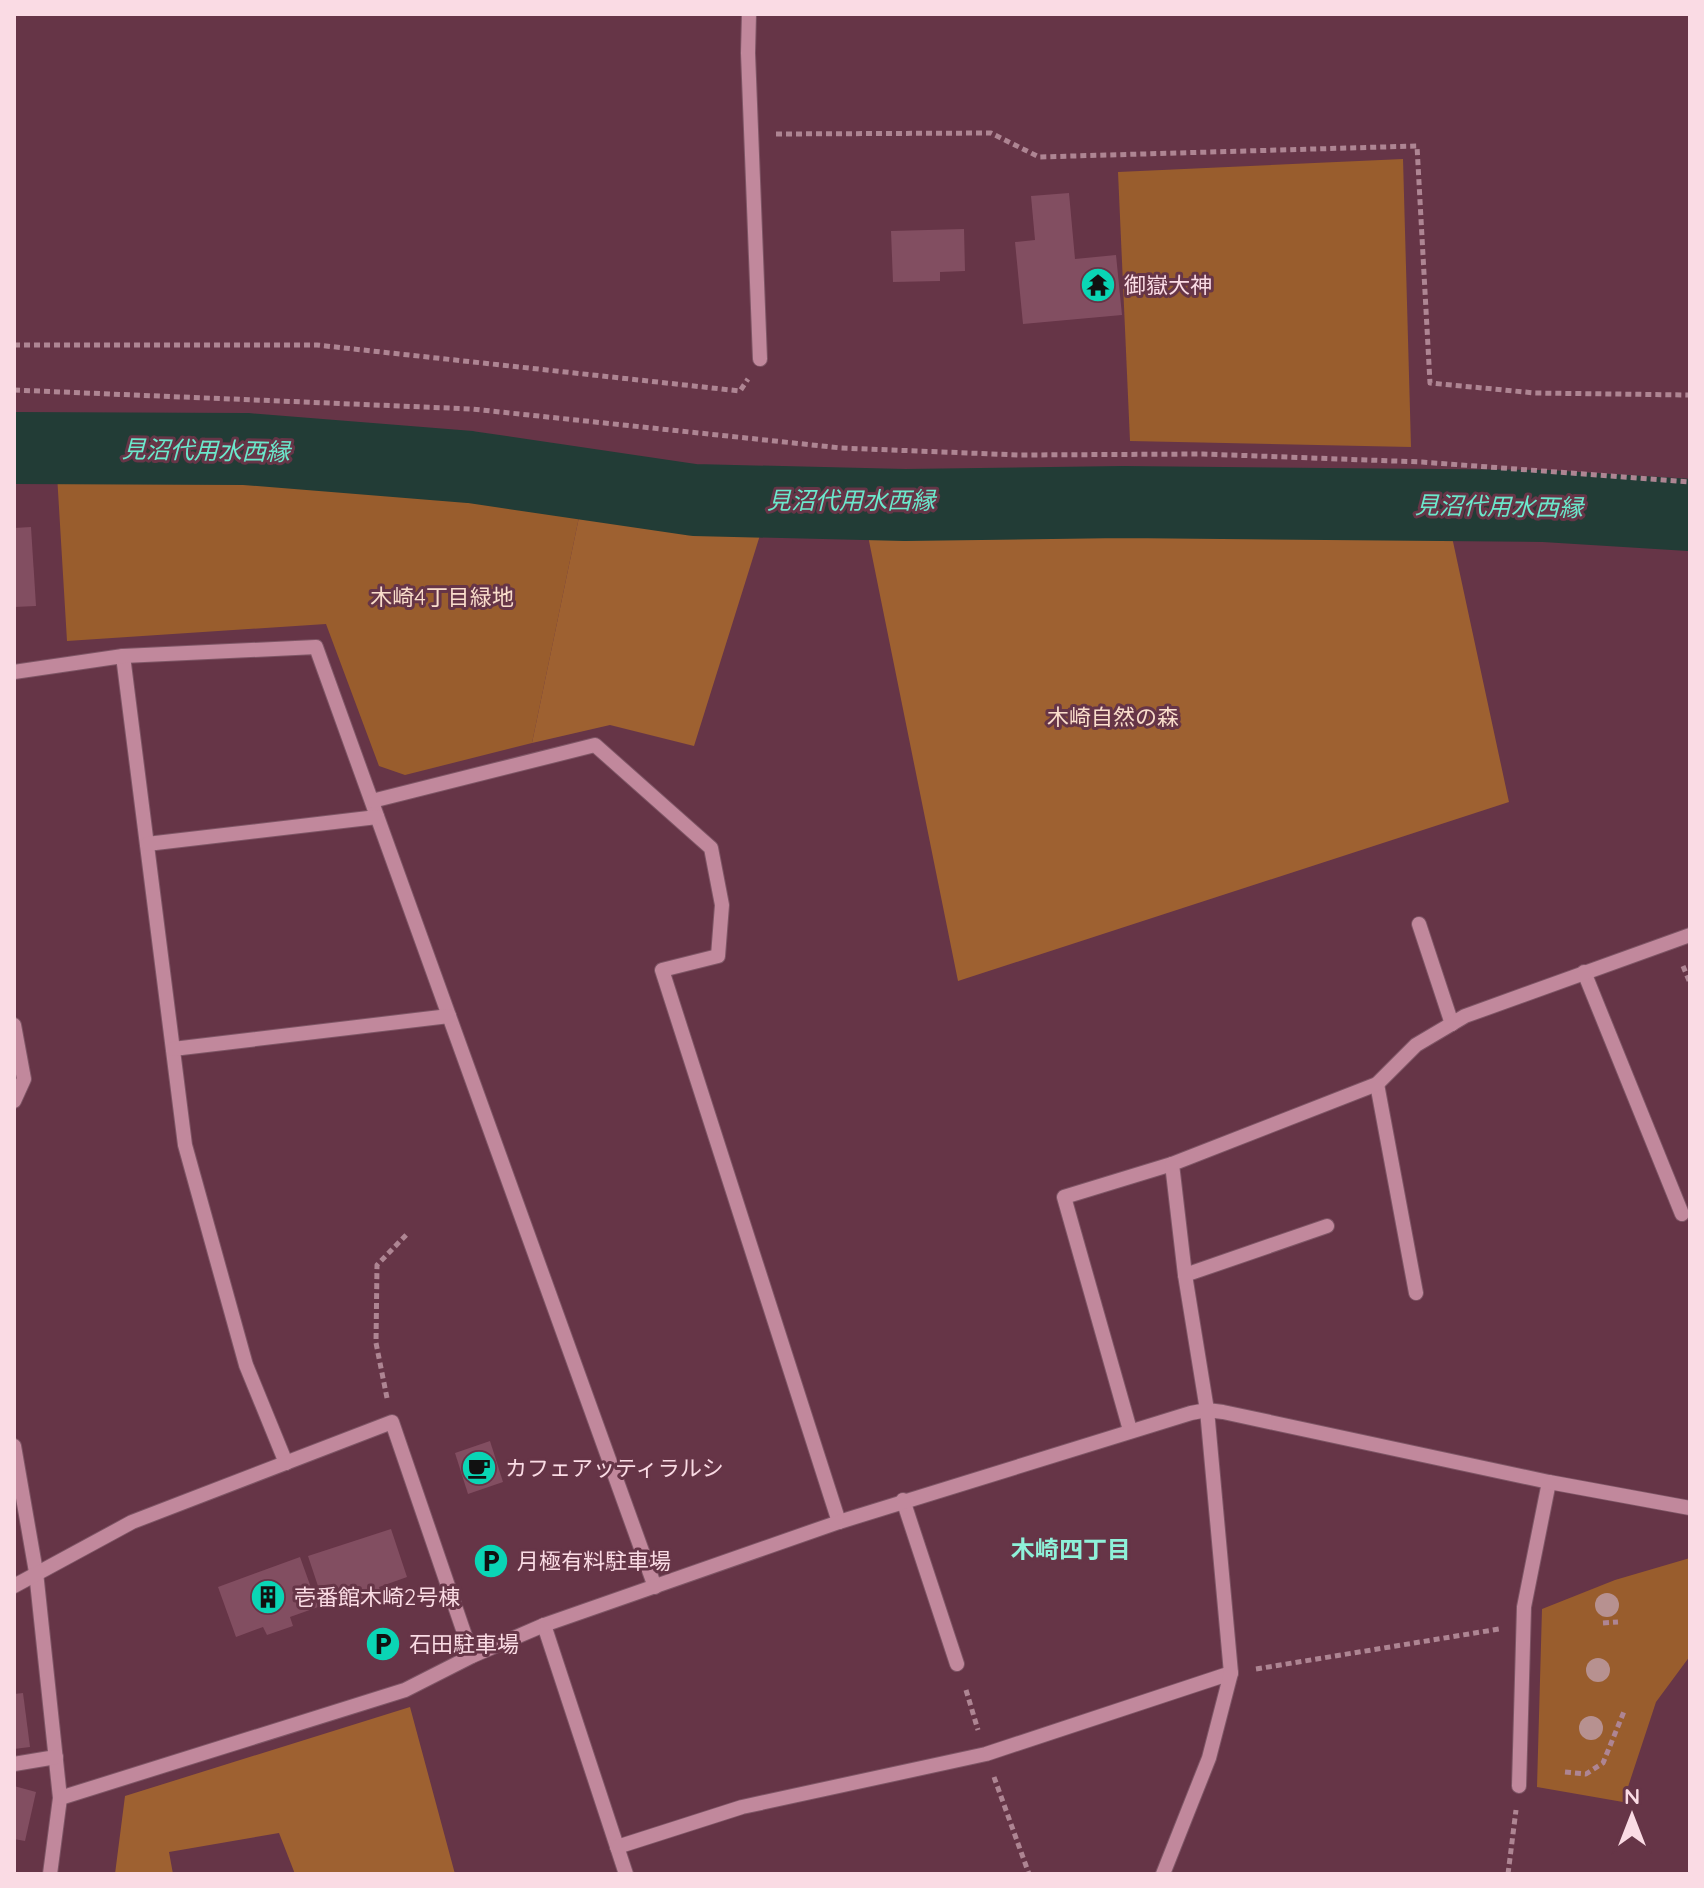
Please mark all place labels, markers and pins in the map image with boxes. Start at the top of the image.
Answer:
temple icon: 御嶽大神 [1079,266,1117,304]
place label: 御嶽大神 [1124,271,1212,299]
cafe icon: カフェアッティラルシ [460,1449,498,1487]
place label: カフェアッティラルシ [505,1454,724,1482]
parking icon: 月極有料駐車場 [472,1542,510,1580]
place label: 月極有料駐車場 [517,1547,671,1575]
building icon: 壱番館木崎2号棟 [249,1578,287,1616]
place label: 壱番館木崎2号棟 [294,1583,460,1611]
parking icon: 石田駐車場 [364,1625,402,1663]
place label: 石田駐車場 [409,1630,519,1658]

